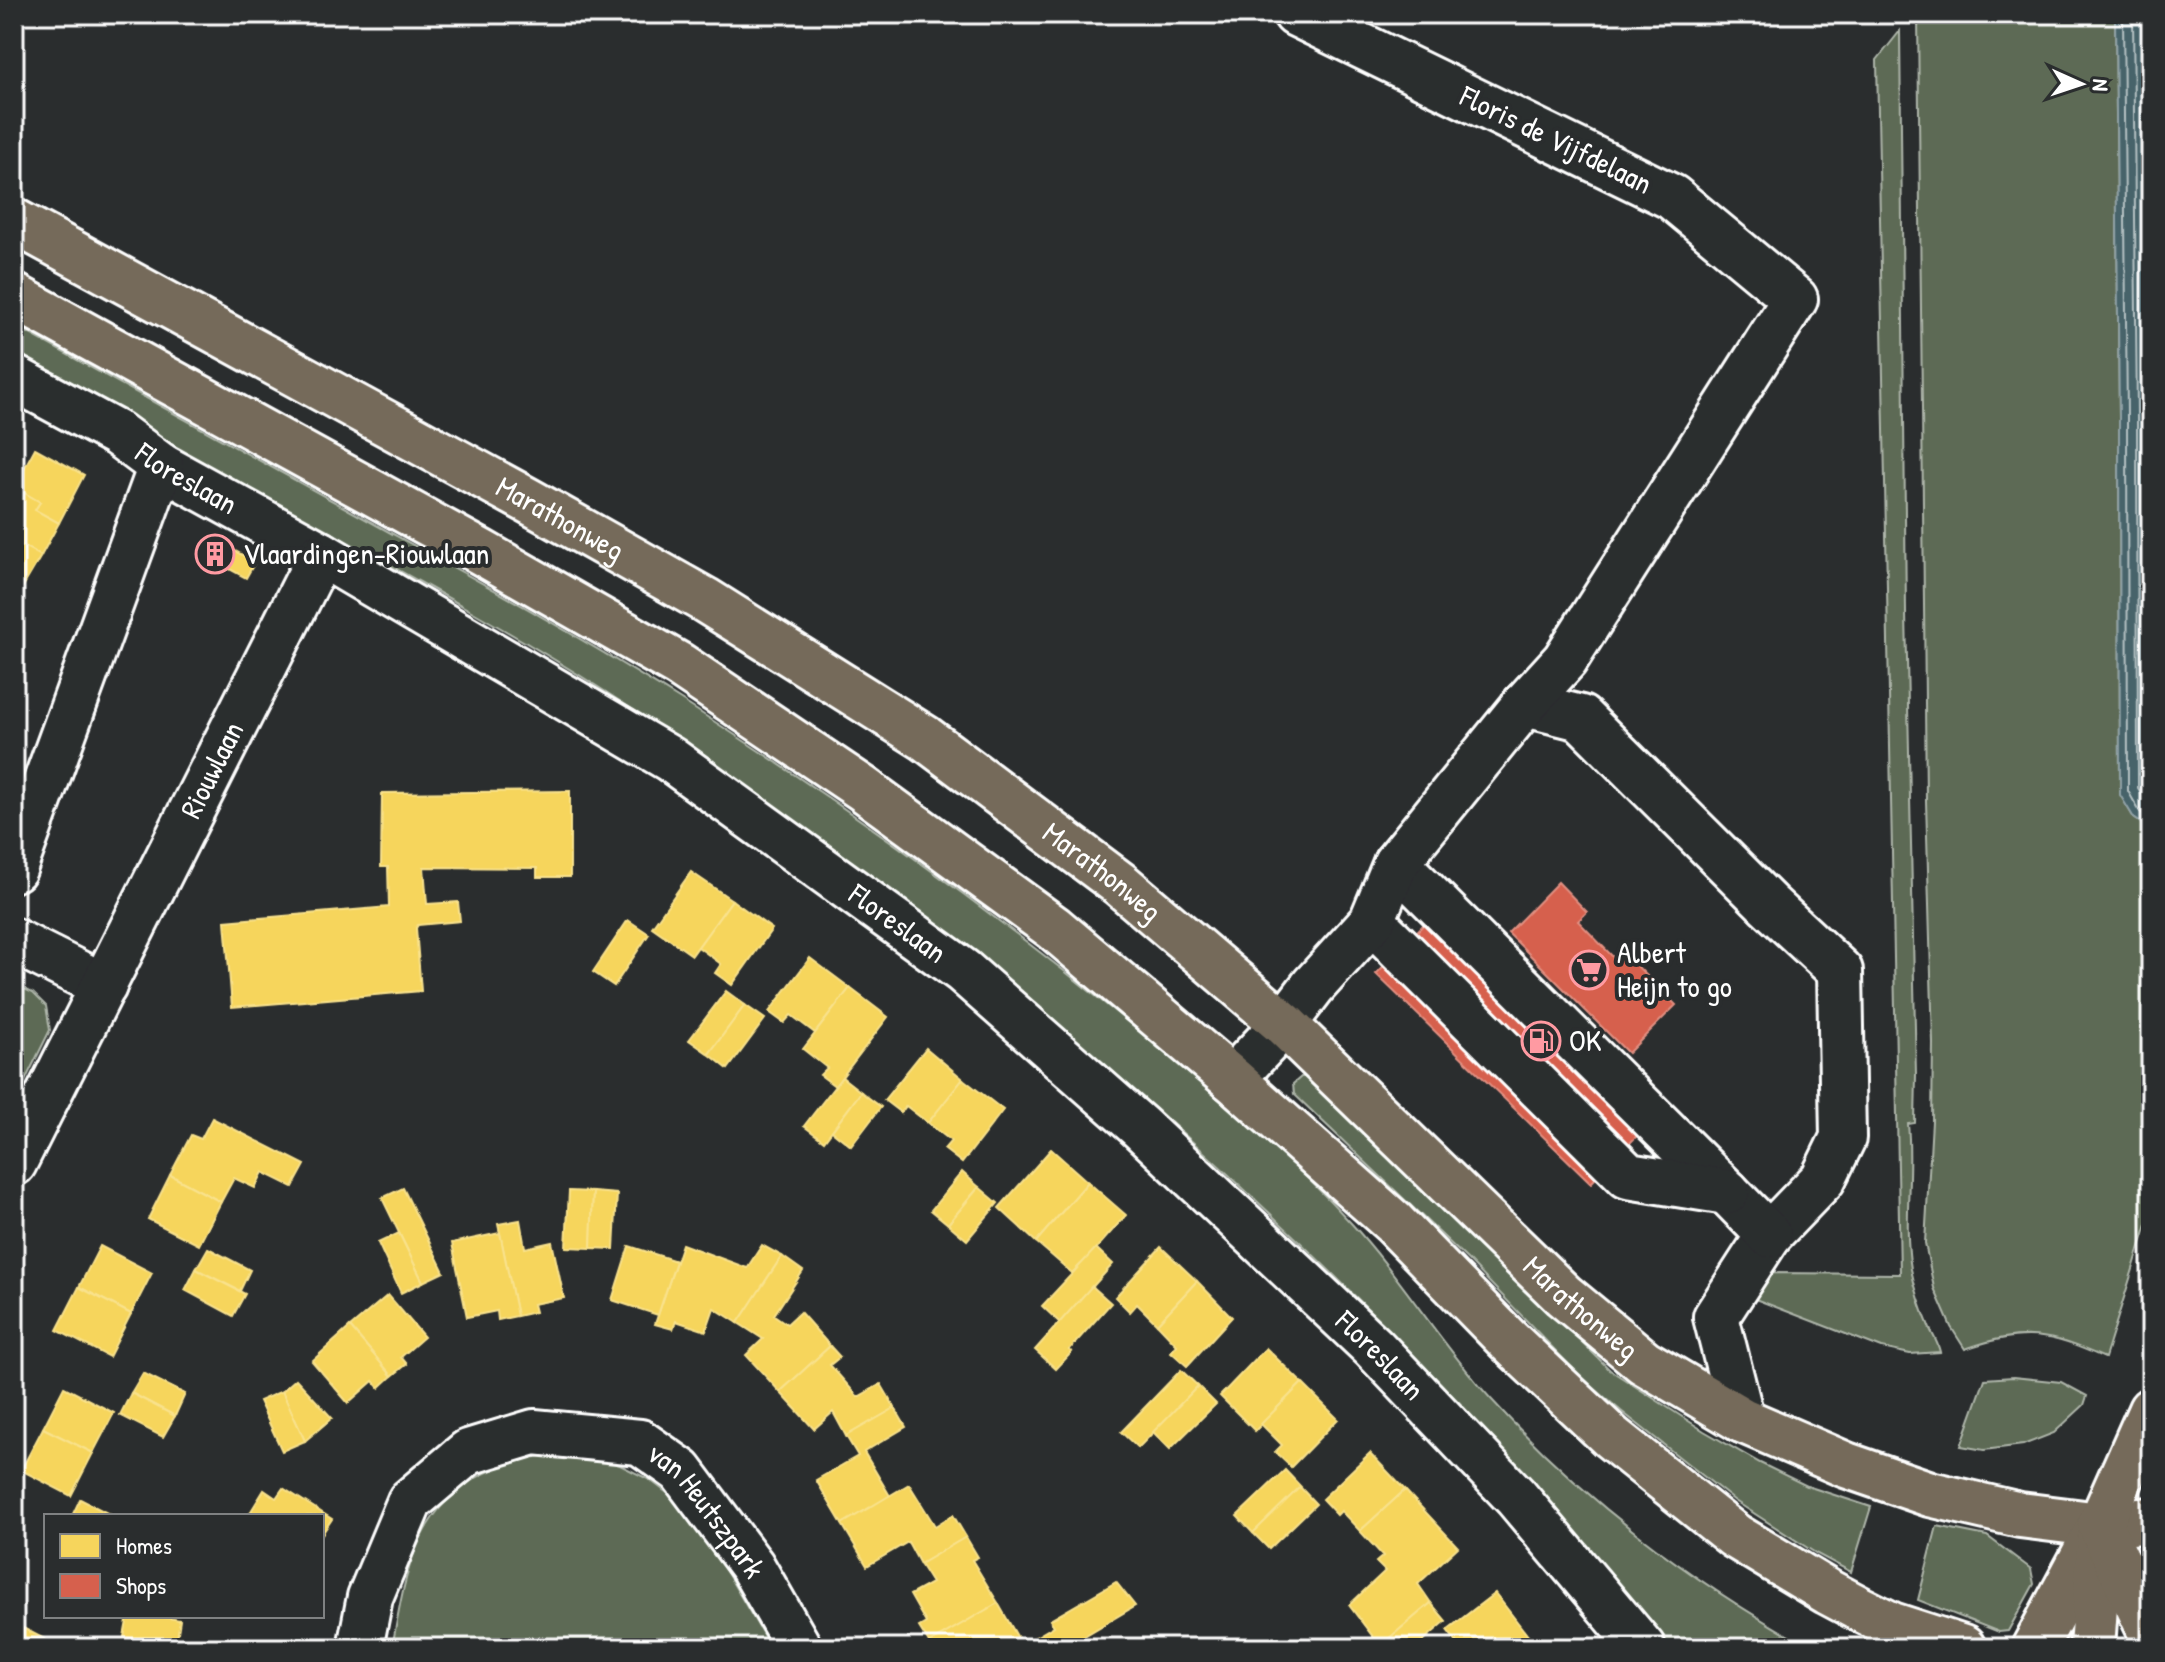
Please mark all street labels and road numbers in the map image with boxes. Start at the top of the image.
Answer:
street label: Floris de Vijfdelaan [1453,75,1659,203]
street label: Floreslaan [127,432,245,523]
street label: Marathonweg [490,466,632,570]
street label: Riouwlaan [170,714,252,825]
street label: Marathonweg [1035,812,1171,930]
street label: Floreslaan [840,873,955,972]
street label: Marathonweg [1515,1246,1648,1369]
street label: Floreslaan [1327,1300,1434,1408]
street label: van Heutszpark [640,1433,776,1585]

